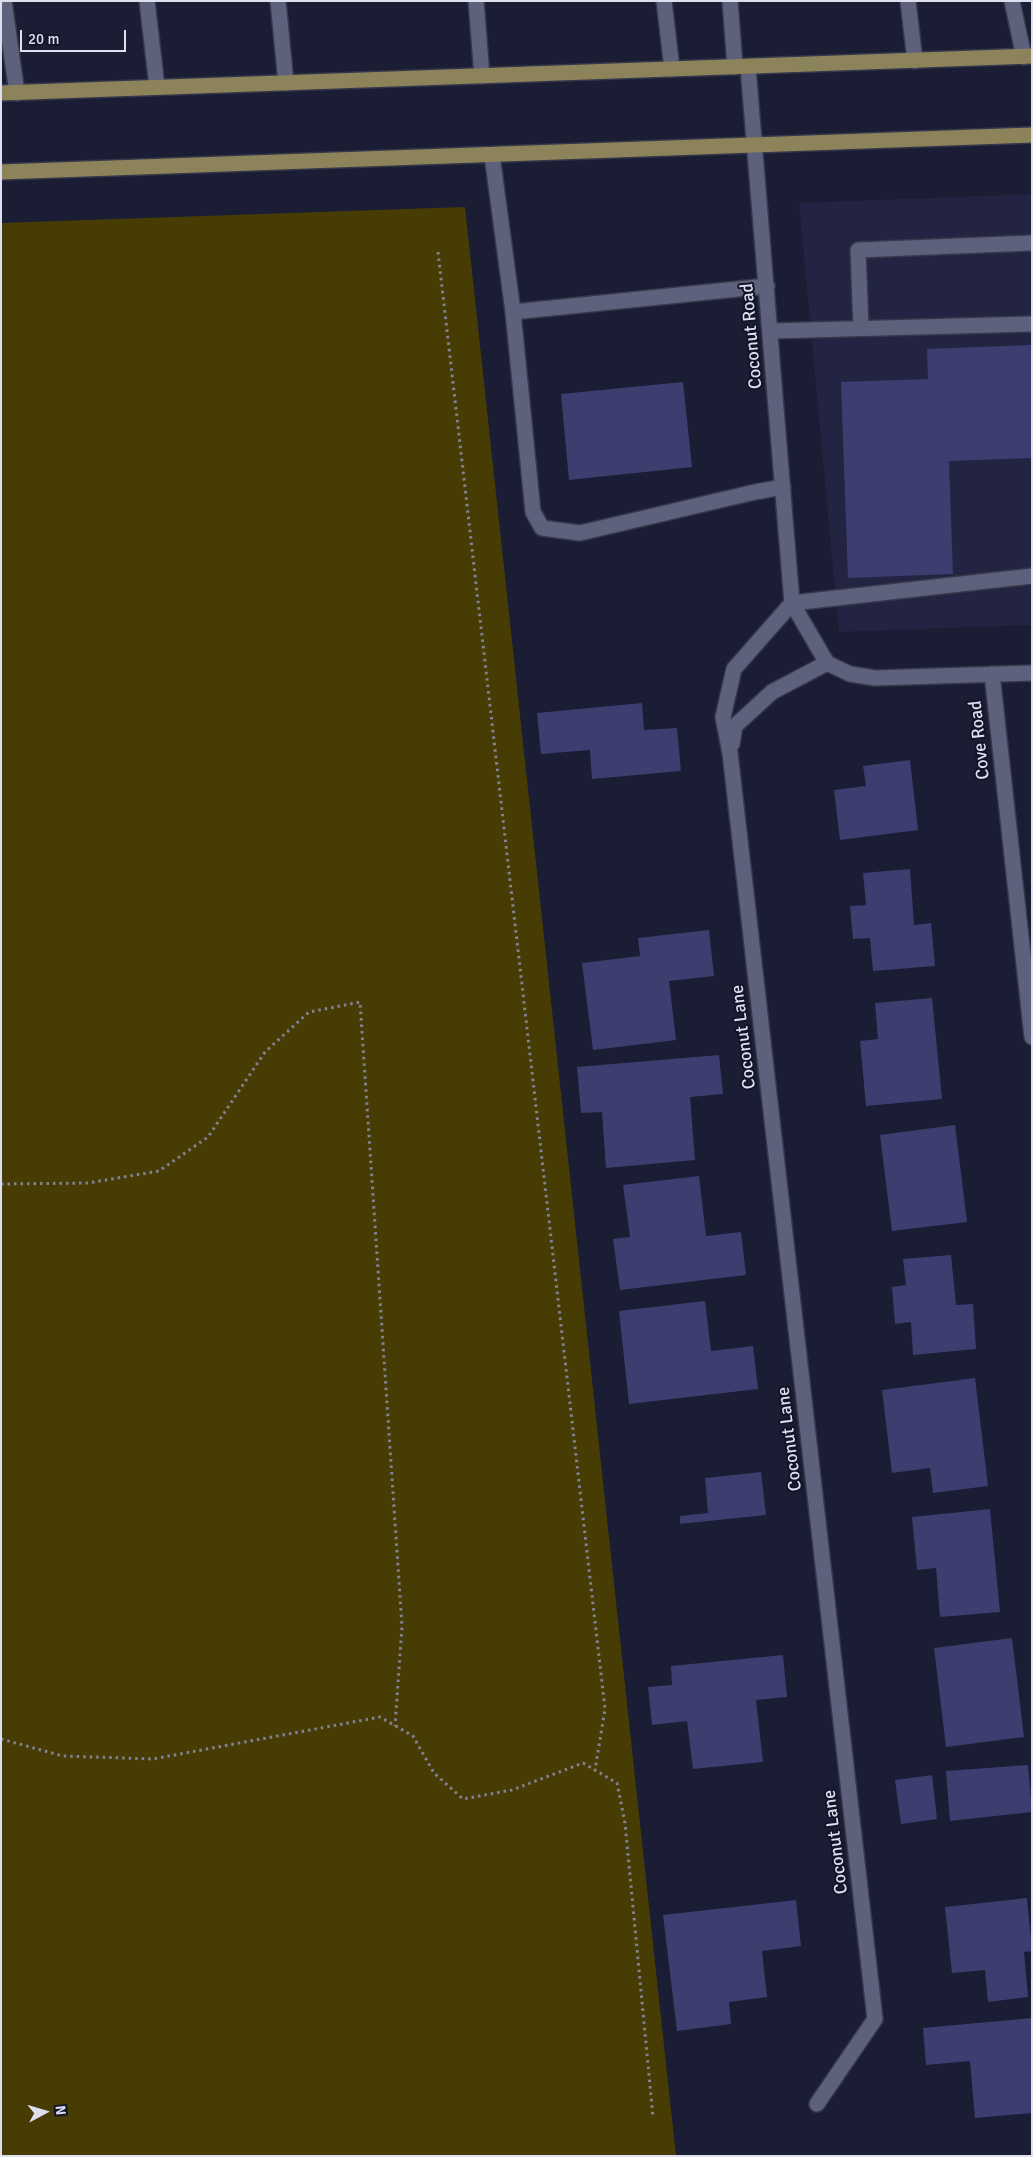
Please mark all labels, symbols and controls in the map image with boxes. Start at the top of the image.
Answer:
scale bar [22,20,129,52]
text: 20 m [28,30,59,48]
street label: Coconut Road [737,282,767,390]
street label: Cove Road [965,699,995,781]
street label: Coconut Lane [727,984,761,1090]
street label: Coconut Lane [773,1386,807,1492]
street label: Coconut Lane [819,1789,853,1895]
north arrow [20,2087,70,2137]
text: N [51,2105,69,2116]

